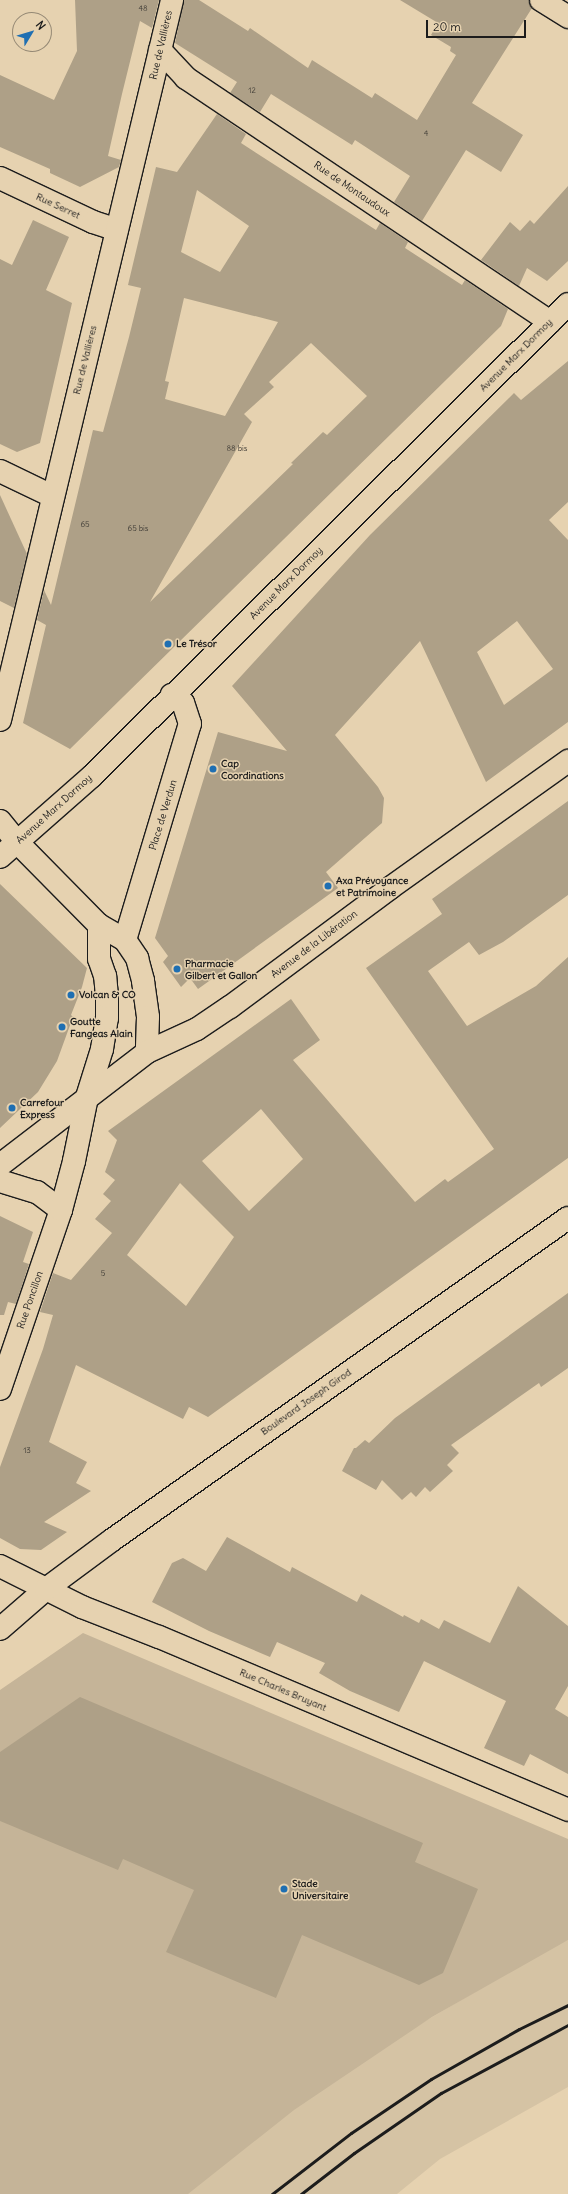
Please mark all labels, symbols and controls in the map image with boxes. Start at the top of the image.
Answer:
house number: 48 [138,4,148,14]
street label: Rue de Vallières [147,9,175,81]
north arrow [12,12,52,52]
scale bar [428,12,528,38]
text: N [33,18,49,33]
text: 20 m [433,19,461,34]
house number: 12 [248,86,256,96]
house number: 4 [424,129,428,139]
street label: Rue de Montaudoux [311,159,393,219]
street label: Rue Serret [34,191,82,221]
street label: Avenue Marx Dormoy [477,316,555,394]
street label: Rue de Vallières [71,324,99,396]
house number: 88 bis [227,444,247,454]
house number: 65 [80,520,90,530]
house number: 65 bis [128,524,148,534]
street label: Avenue Marx Dormoy [247,544,325,622]
place label: Le Trésor [176,638,217,650]
marker: Le Trésor [163,639,173,649]
place label: Cap Coordinations [221,757,284,780]
marker: Cap Coordinations [208,764,218,774]
street label: Avenue Marx Dormoy [14,772,94,846]
street label: Place de Verdun [147,778,179,852]
place label: Axa Prévoyance et Patrimoine [336,874,408,898]
marker: Axa Prévoyance et Patrimoine [323,881,333,891]
street label: Avenue de la Libération [268,908,360,980]
place label: Pharmacie Gilbert et Gallon [185,957,257,980]
marker: Pharmacie Gilbert et Gallon [172,964,182,974]
place label: Volcan & CO [79,989,136,1001]
marker: Volcan & CO [66,990,76,1000]
place label: Goutte Fangeas Alain [70,1015,133,1038]
marker: Goutte Fangeas Alain [57,1022,67,1032]
place label: Carrefour Express [20,1096,64,1120]
marker: Carrefour Express [7,1103,17,1113]
house number: 5 [101,1269,105,1279]
street label: Rue Poncillon [15,1270,45,1330]
street label: Boulevard Joseph Girod [258,1366,354,1438]
house number: 13 [23,1446,31,1456]
street label: Rue Charles Bruyant [238,1666,328,1714]
place label: Stade Universitaire [292,1877,348,1900]
marker: Stade Universitaire [279,1884,289,1894]

